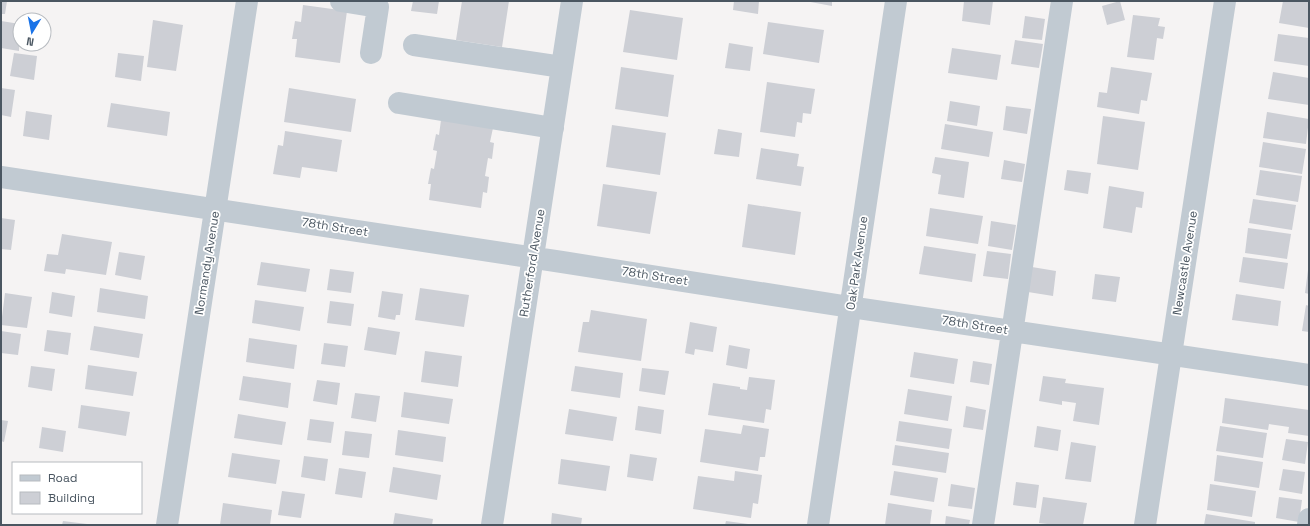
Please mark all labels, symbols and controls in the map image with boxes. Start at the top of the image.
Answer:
north arrow [12,12,52,52]
text: N [25,34,35,49]
street label: Rutherford Avenue [516,208,548,318]
street label: Normandy Avenue [191,210,223,316]
street label: Newcastle Avenue [1169,210,1201,316]
street label: 78th Street [301,214,369,240]
street label: Oak Park Avenue [842,215,872,311]
street label: 78th Street [621,263,689,289]
street label: 78th Street [941,312,1009,338]
legend [12,462,142,514]
text: Road [48,470,77,486]
text: Building [48,490,95,506]

